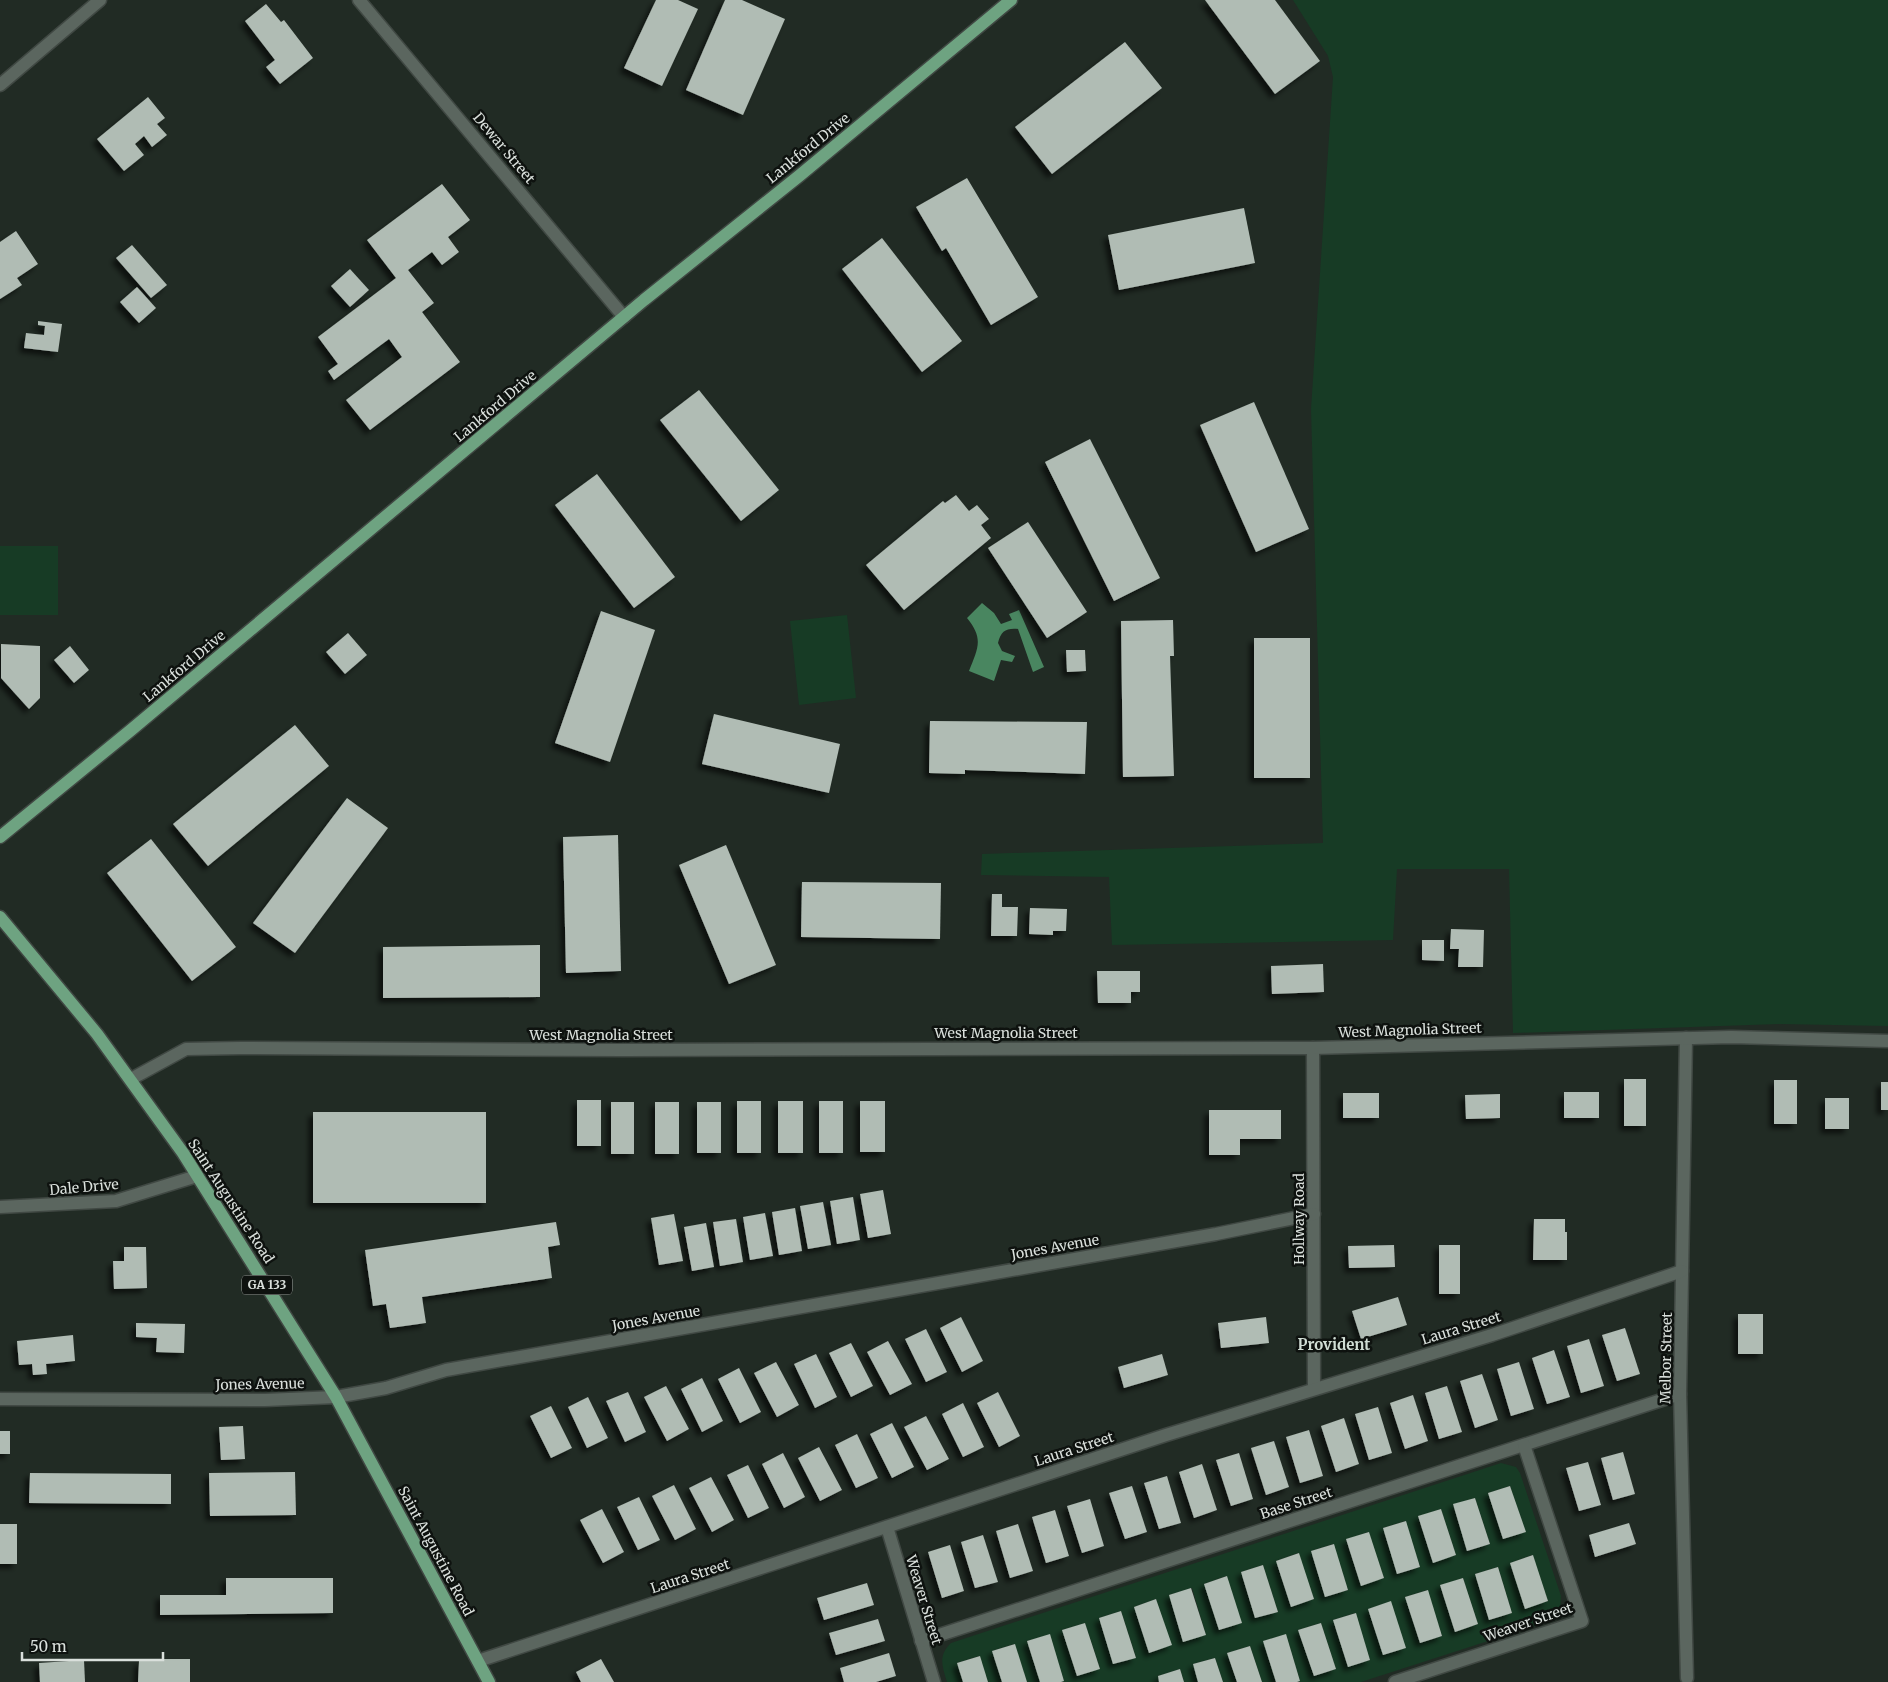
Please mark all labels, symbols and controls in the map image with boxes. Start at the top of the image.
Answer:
street label: Dewar Street [469,109,539,188]
street label: Lankford Drive [763,109,853,187]
street label: Lankford Drive [450,366,540,446]
street label: Lankford Drive [139,626,229,706]
street label: West Magnolia Street [1337,1018,1483,1042]
street label: West Magnolia Street [933,1024,1078,1042]
street label: West Magnolia Street [528,1026,673,1044]
street label: Saint Augustine Road [184,1135,278,1267]
street label: Hollway Road [1290,1172,1308,1265]
street label: Dale Drive [49,1175,119,1199]
street label: Jones Avenue [1009,1230,1100,1264]
road number: GA 133 [242,1276,292,1294]
street label: Jones Avenue [610,1301,701,1335]
street label: Laura Street [1419,1307,1503,1349]
street label: Melbor Street [1656,1311,1676,1404]
district label: Provident [1298,1335,1370,1354]
street label: Jones Avenue [214,1374,305,1394]
street label: Laura Street [1032,1428,1116,1470]
street label: Saint Augustine Road [394,1483,478,1620]
street label: Base Street [1258,1483,1335,1523]
street label: Weaver Street [902,1552,946,1647]
street label: Laura Street [648,1555,732,1597]
street label: Weaver Street [1480,1598,1575,1646]
scale bar [22,1630,164,1662]
text: 50 m [30,1637,67,1656]

